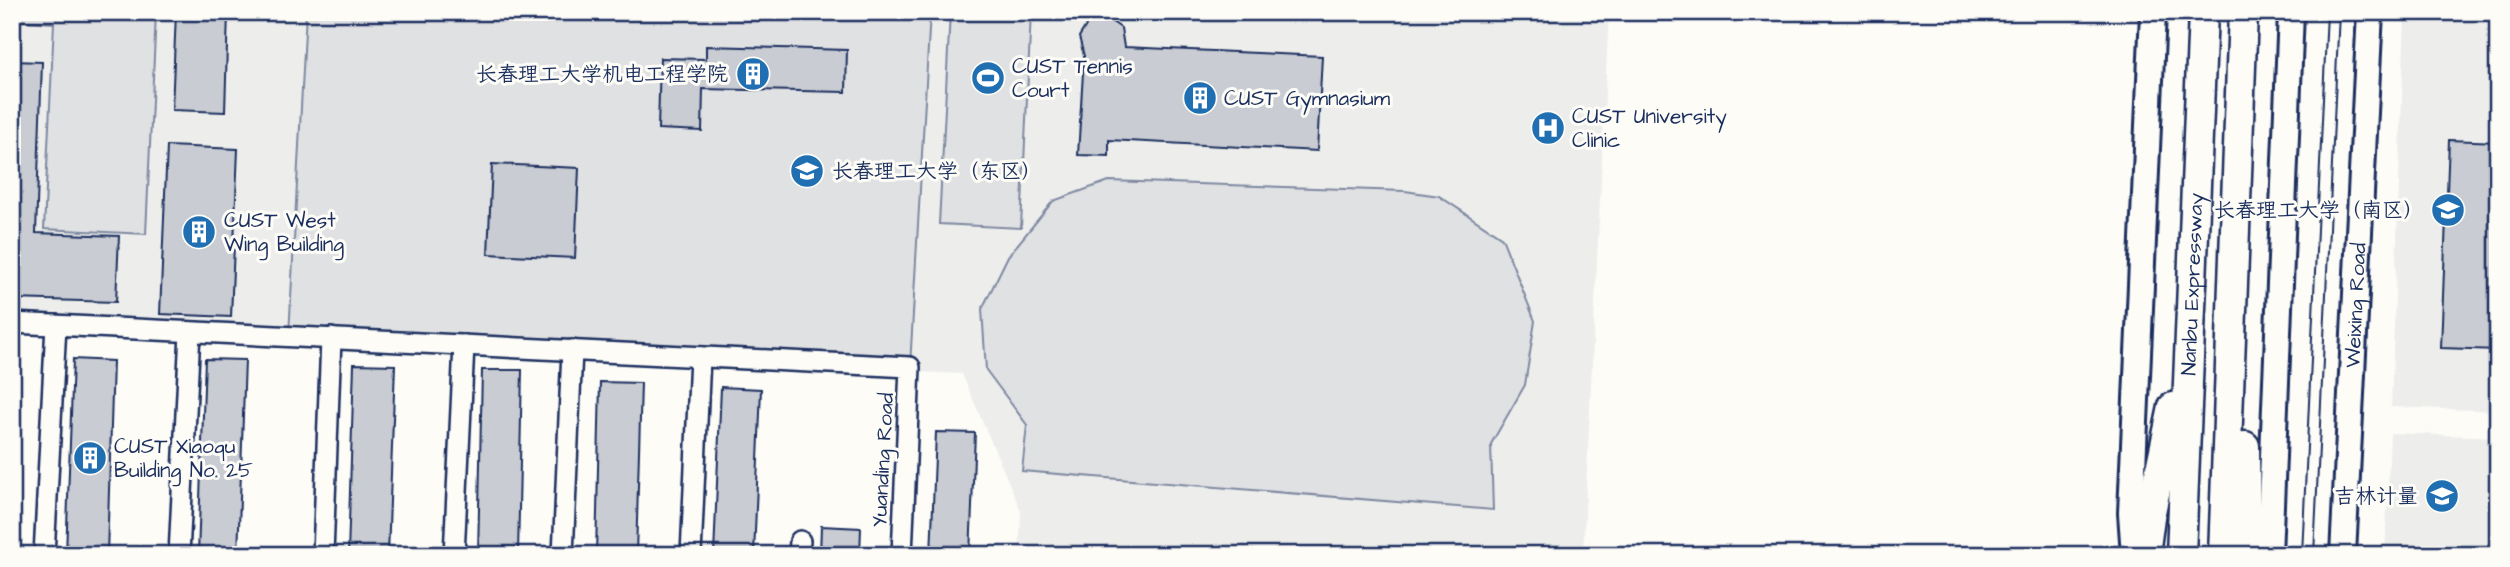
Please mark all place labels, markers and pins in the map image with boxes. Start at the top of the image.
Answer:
place label: CUST Tennis Court [1012,52,1133,105]
building icon: 长春理工大学机电工程学院 [734,55,772,93]
sports icon: CUST Tennis Court [969,59,1007,97]
place label: 长春理工大学机电工程学院 [476,60,728,89]
building icon: CUST Gymnasium [1181,79,1219,117]
place label: CUST Gymnasium [1224,84,1391,115]
place label: CUST University Clinic [1572,102,1727,155]
hospital icon: CUST University Clinic [1529,109,1567,147]
school or university icon: 长春理工大学（东区） [788,152,826,190]
place label: 长春理工大学（东区） [832,157,1042,186]
school or university icon: 长春理工大学（南区） [2429,191,2467,229]
place label: 长春理工大学（南区） [2214,196,2424,225]
place label: CUST West Wing Building [224,206,344,261]
building icon: CUST West Wing Building [180,213,218,251]
place label: CUST Xiaoqu Building No. 25 [114,432,253,487]
building icon: CUST Xiaoqu Building No. 25 [71,439,109,477]
school or university icon: 吉林计量 [2423,477,2461,515]
place label: 吉林计量 [2334,482,2418,511]

